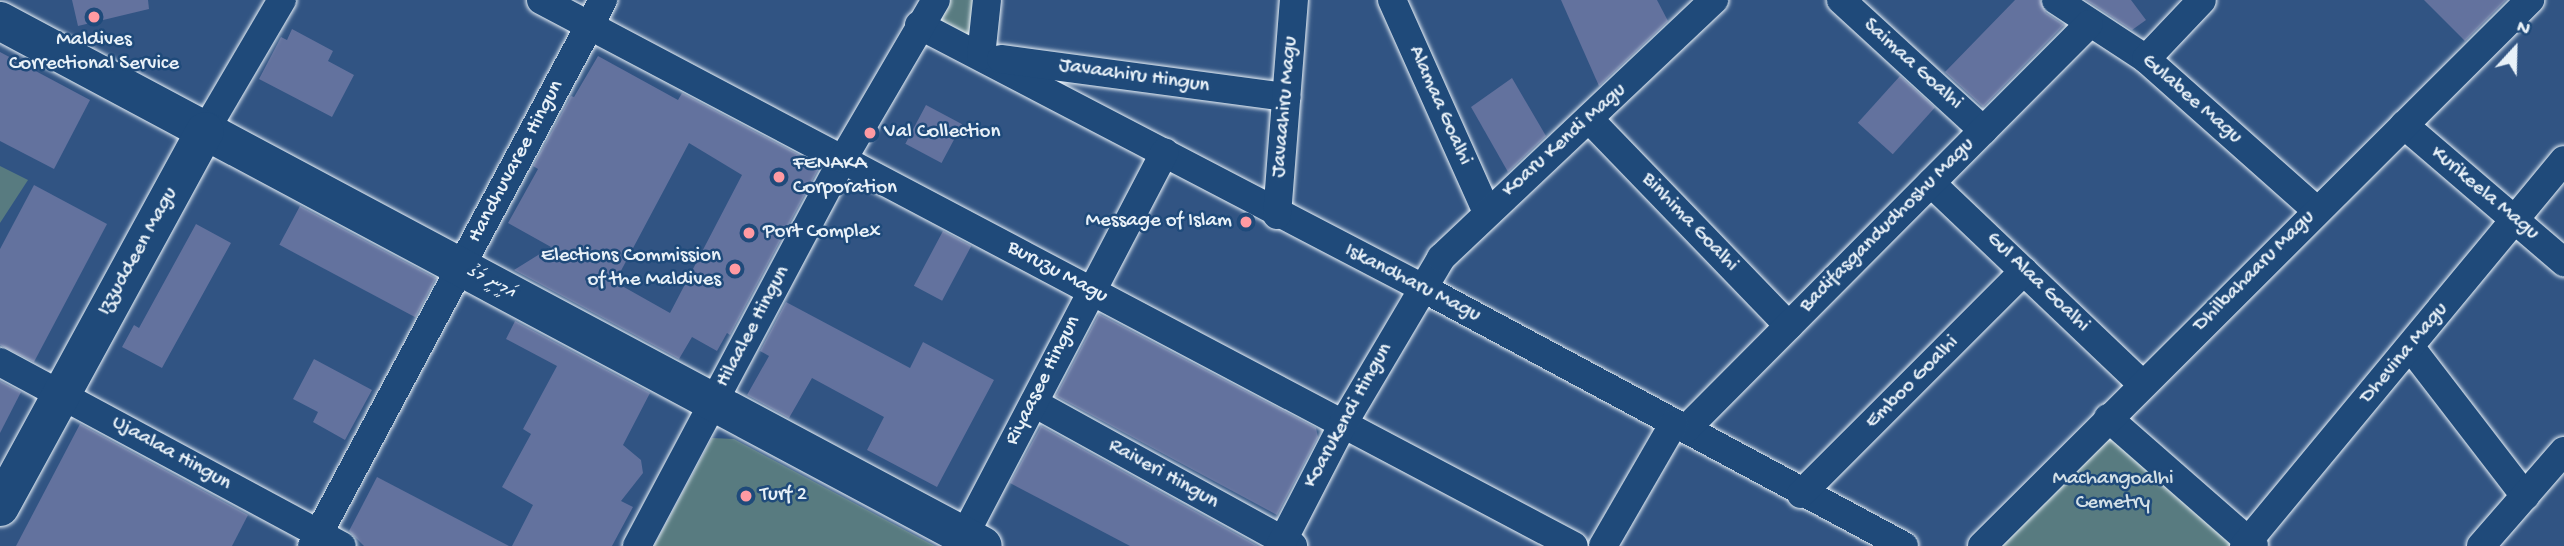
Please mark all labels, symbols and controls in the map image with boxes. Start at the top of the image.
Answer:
marker: Maldives Correctional Service [86,9,102,25]
street label: Saimaa Goalhi [1857,14,1967,116]
north arrow [2480,14,2550,84]
text: N [2513,16,2533,42]
place label: Maldives Correctional Service [9,28,179,78]
street label: Javaahiru Magu [1267,35,1305,179]
street label: Alamaa Goalhi [1401,42,1477,170]
street label: Gulabee Magu [2136,49,2246,151]
street label: Javaahiru Hingun [1057,54,1211,100]
street label: Handhuvaree Hingun [464,76,570,248]
street label: Koaru Kendi Magu [1498,79,1632,203]
place label: Val Collection [884,120,1000,146]
marker: Val Collection [862,125,878,141]
street label: Badifasgandudhoshu Magu [1795,133,1981,319]
street label: Kurikeela Magu [2425,141,2543,247]
place label: FENAKA Corporation [793,152,897,202]
street label: Binhima Goalhi [1635,168,1743,278]
marker: FENAKA Corporation [771,169,787,185]
street label: Izzuddeen Magu [93,183,185,321]
street label: Dhilbahaaru Magu [2189,206,2321,338]
place label: Message of Islam [1085,209,1232,235]
marker: Message of Islam [1238,214,1254,230]
place label: Port Complex [763,220,880,246]
marker: Port Complex [741,225,757,241]
street label: Gul Alaa Goalhi [1980,227,2094,339]
street label: Buruzu Magu [1003,236,1111,310]
street label: Iskandharu Magu [1340,239,1484,329]
place label: Elections Commission of the Maldives [541,244,721,294]
street label: އަމީނީ މަގު [462,260,520,308]
marker: Elections Commission of the Maldives [727,261,743,277]
street label: Hilaalee Hingun [711,262,797,392]
street label: Dhevina Magu [2355,298,2455,410]
street label: Riyaasee Hingun [1001,312,1087,450]
street label: Emboo Goalhi [1861,331,1965,435]
street label: Koarukendi Hingun [1299,339,1399,493]
street label: Ujaalaa Hingun [107,411,235,497]
street label: Raiveri Hingun [1103,434,1223,516]
park label: Machangoalhi Cemetry [2052,467,2174,517]
place label: Turf 2 [760,483,807,509]
marker: Turf 2 [738,488,754,504]

